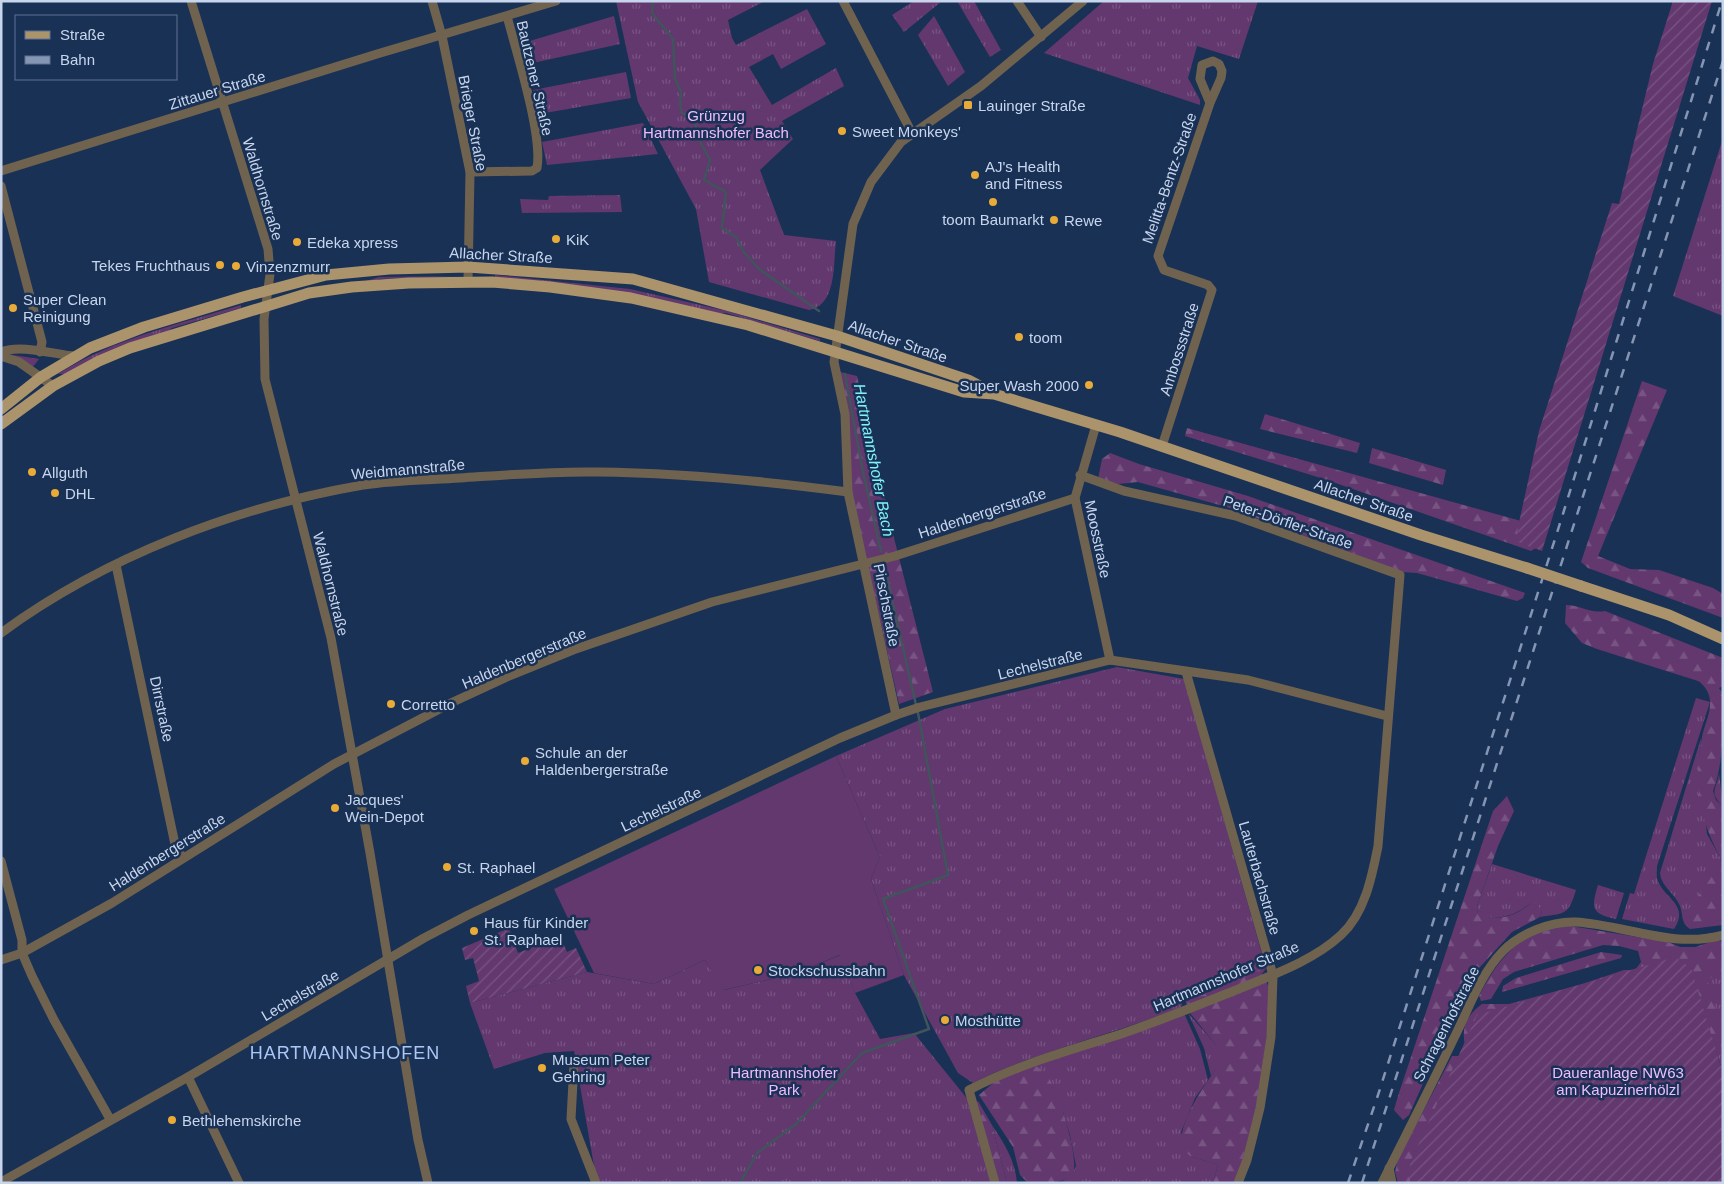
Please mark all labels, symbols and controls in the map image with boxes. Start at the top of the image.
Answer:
legend [15,15,178,80]
street label: Bautzener Straße [513,19,557,137]
text: Straße [60,26,105,43]
text: Bahn [60,51,95,68]
street label: Zittauer Straße [167,67,267,113]
street label: Brieger Straße [455,74,491,172]
place label: Lauinger Straße [978,97,1086,114]
marker: Lauinger Straße [962,99,974,111]
park label: Grünzug Hartmannshofer Bach [643,107,789,141]
street label: Melitta-Bentz-Straße [1139,110,1199,246]
place label: Sweet Monkeys' [852,123,961,140]
marker: Sweet Monkeys' [836,125,848,137]
street label: Waldhornstraße [239,136,287,242]
place label: AJ's Health and Fitness [985,158,1063,192]
marker: AJ's Health and Fitness [969,169,981,181]
marker: toom Baumarkt [987,196,999,208]
place label: toom Baumarkt [942,211,1045,228]
place label: Rewe [1064,212,1102,229]
marker: Rewe [1048,214,1060,226]
place label: KiK [566,231,589,248]
marker: KiK [550,233,562,245]
place label: Edeka xpress [307,234,398,251]
marker: Edeka xpress [291,236,303,248]
street label: Allacher Straße [449,244,553,266]
place label: Tekes Fruchthaus [92,257,210,274]
place label: Vinzenzmurr [246,258,330,275]
marker: Tekes Fruchthaus [214,259,226,271]
marker: Vinzenzmurr [230,260,242,272]
place label: Super Clean Reinigung [23,291,106,325]
street label: Ambossstraße [1156,300,1202,398]
marker: Super Clean Reinigung [7,302,19,314]
street label: Allacher Straße [846,316,950,366]
place label: toom [1029,329,1062,346]
marker: toom [1013,331,1025,343]
place label: Super Wash 2000 [959,377,1079,394]
marker: Super Wash 2000 [1083,379,1095,391]
water label: Hartmannshofer Bach [851,382,897,538]
street label: Weidmannstraße [351,456,465,482]
place label: Allguth [42,464,88,481]
marker: Allguth [26,466,38,478]
street label: Allacher Straße [1312,475,1416,525]
street label: Haldenbergerstraße [916,484,1048,542]
place label: DHL [65,485,95,502]
marker: DHL [49,487,61,499]
street label: Peter-Dörfler-Straße [1221,492,1355,552]
street label: Moosstraße [1081,498,1115,580]
street label: Waldhornstraße [310,530,352,638]
street label: Pirschstraße [871,562,903,648]
street label: Haldenbergerstraße [459,624,589,692]
street label: Lechelstraße [996,645,1084,683]
street label: Dirrstraße [147,675,177,743]
place label: Corretto [401,696,455,713]
marker: Corretto [385,698,397,710]
place label: Schule an der Haldenbergerstraße [535,744,668,778]
marker: Schule an der Haldenbergerstraße [519,755,531,767]
street label: Lechelstraße [618,783,704,835]
place label: Jacques' Wein-Depot [345,791,425,825]
marker: Jacques' Wein-Depot [329,802,341,814]
street label: Haldenbergerstraße [106,809,228,895]
street label: Lauterbachstraße [1236,819,1284,937]
place label: St. Raphael [457,859,535,876]
marker: St. Raphael [441,861,453,873]
place label: Haus für Kinder St. Raphael [484,914,588,948]
marker: Haus für Kinder St. Raphael [468,925,480,937]
street label: Hartmannshofer Straße [1151,938,1301,1014]
place label: Stockschussbahn [768,962,886,979]
street label: Schragenhofstraße [1409,963,1483,1085]
marker: Stockschussbahn [752,964,764,976]
street label: Lechelstraße [258,966,342,1024]
place label: Mosthütte [955,1012,1021,1029]
marker: Mosthütte [939,1014,951,1026]
district label: HARTMANNSHOFEN [250,1043,440,1063]
place label: Museum Peter Gehring [552,1051,650,1085]
marker: Museum Peter Gehring [536,1062,548,1074]
park label: Hartmannshofer Park [730,1064,838,1098]
park label: Daueranlage NW63 am Kapuzinerhölzl [1552,1064,1684,1098]
place label: Bethlehemskirche [182,1112,301,1129]
marker: Bethlehemskirche [166,1114,178,1126]

